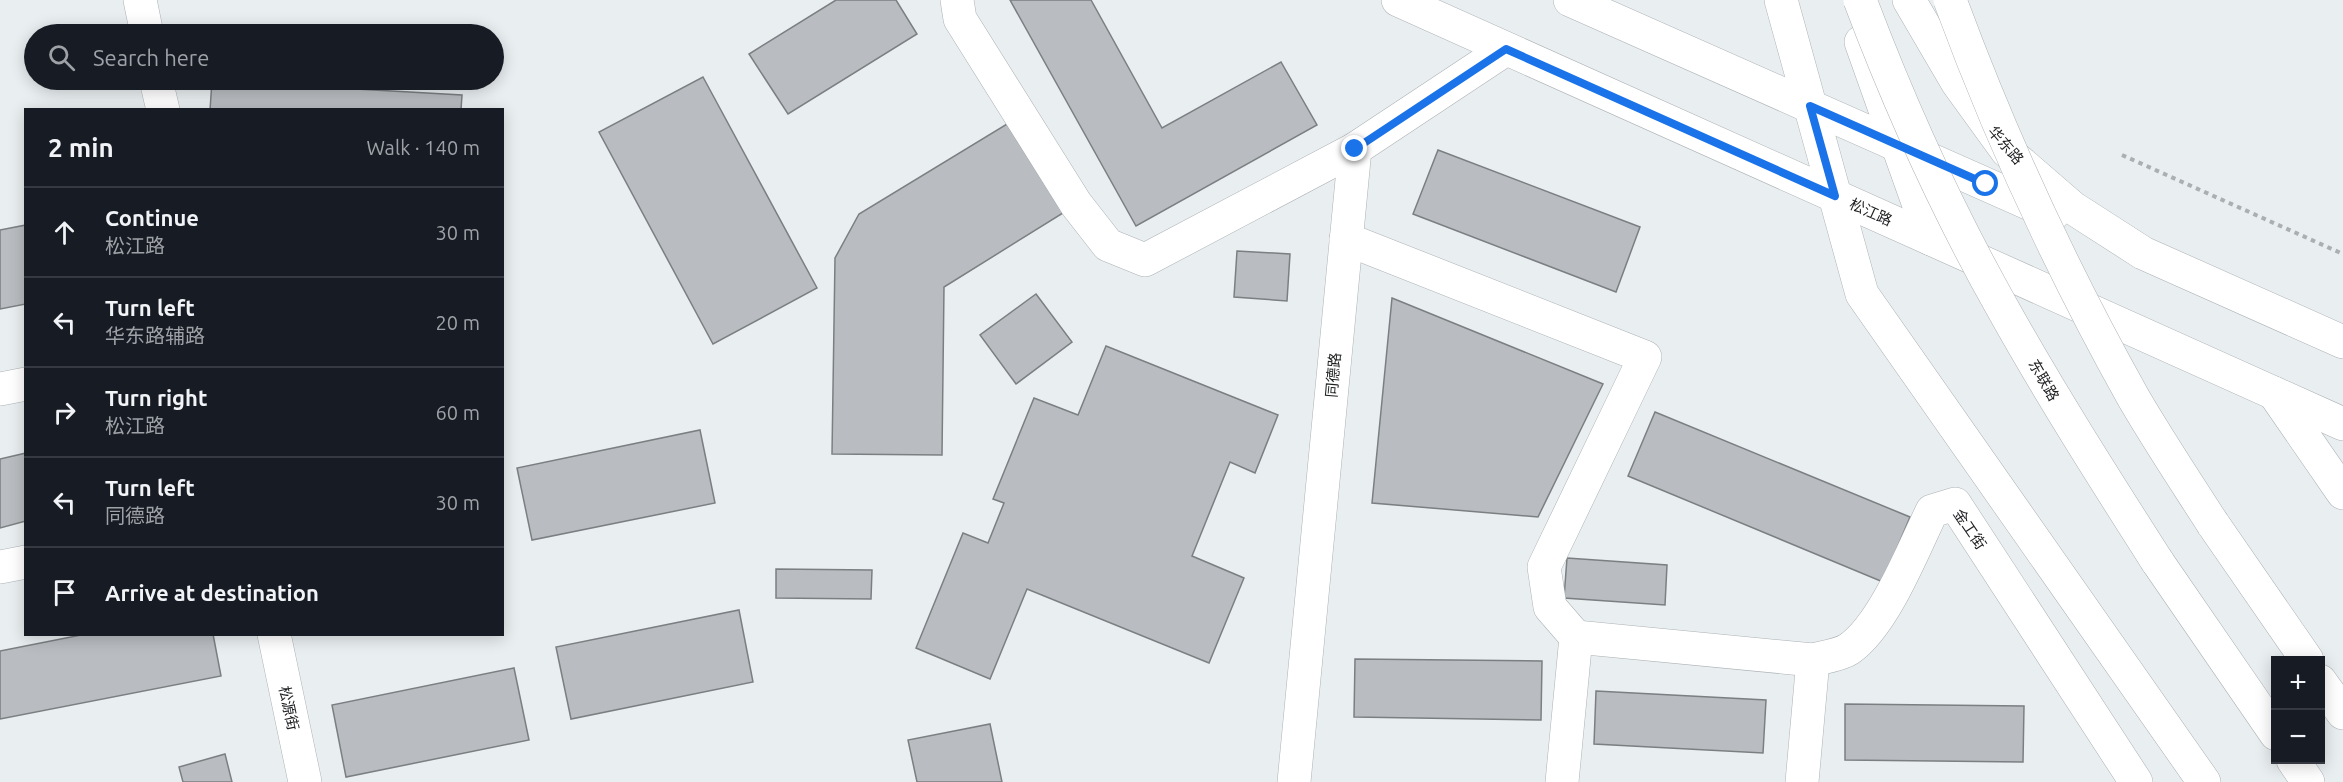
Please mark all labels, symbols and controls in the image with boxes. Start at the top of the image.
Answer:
search box [24,24,504,90]
icon: search [45,41,78,74]
text: Search here [93,45,209,70]
street label: 华东路 [1985,122,2027,168]
text: 2 min [48,133,114,162]
route end [1341,135,1367,161]
text: Walk · 140 m [367,136,480,159]
route start [1972,170,1998,196]
street label: 松江路 [1847,195,1895,229]
text: Continue [105,205,199,230]
icon: ahead [48,216,81,249]
text: 30 m [436,221,480,244]
text: 松江路 [105,234,165,257]
text: Turn left [105,295,195,320]
icon: left [48,306,81,339]
text: 20 m [436,311,480,334]
text: 华东路辅路 [105,324,205,347]
street label: 同德路 [1323,352,1343,398]
street label: 东联路 [2025,356,2063,404]
text: Turn right [105,385,207,410]
icon: right [48,396,81,429]
text: 60 m [436,401,480,424]
text: 松江路 [105,414,165,437]
text: Turn left [105,475,195,500]
icon: left [48,486,81,519]
text: 30 m [436,491,480,514]
text: 同德路 [105,504,165,527]
street label: 金工街 [1950,506,1990,552]
icon: arrive [48,576,81,609]
text: Arrive at destination [105,580,319,605]
map controls [2271,656,2325,764]
button: + [2271,656,2325,710]
street label: 松源街 [276,684,302,732]
button: − [2271,710,2325,764]

